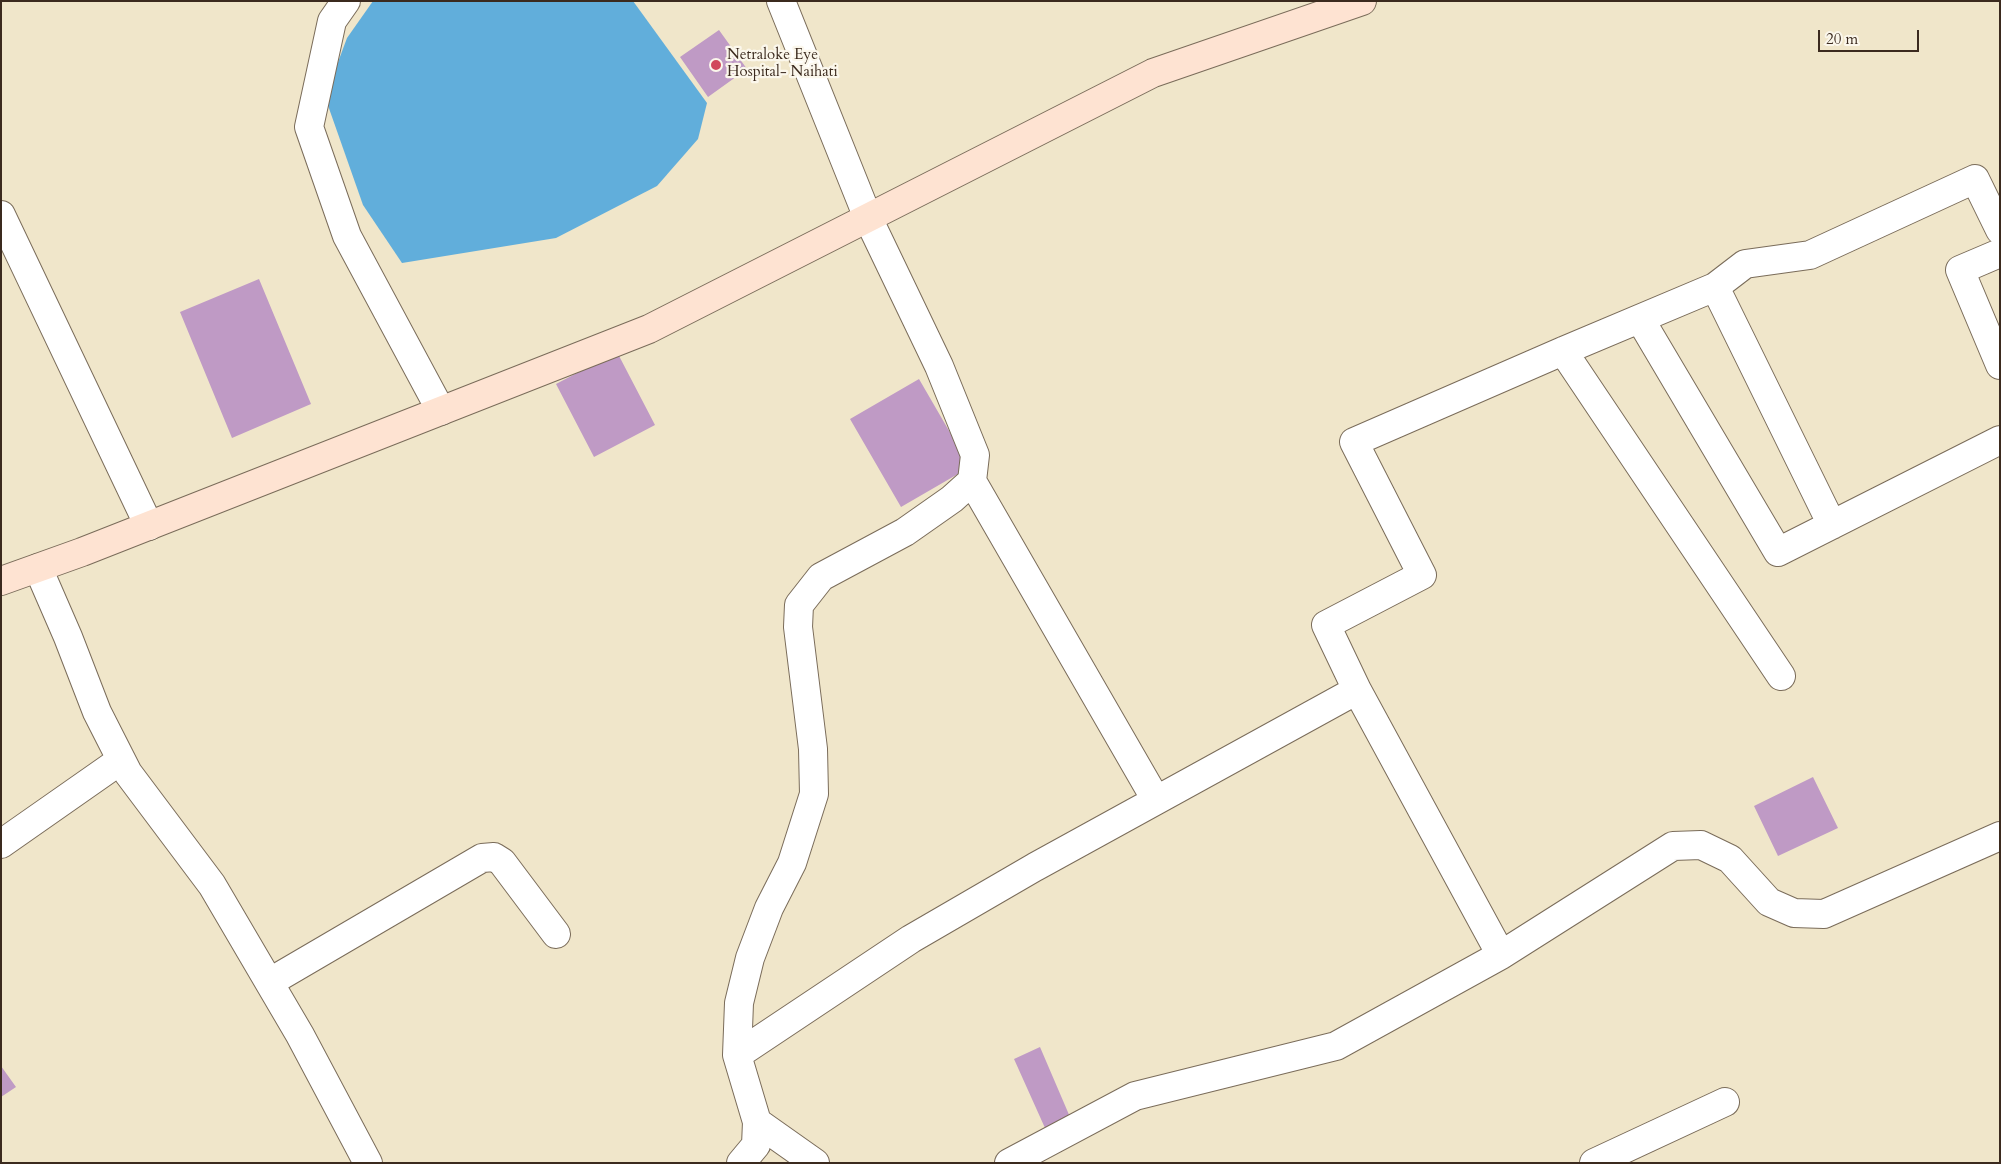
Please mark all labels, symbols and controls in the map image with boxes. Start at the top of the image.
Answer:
scale bar [1821,20,1922,52]
text: 20 m [1826,29,1858,49]
place label: Netraloke Eye Hospital- Naihati [727,47,838,82]
marker: Netraloke Eye Hospital- Naihati [709,58,723,72]

